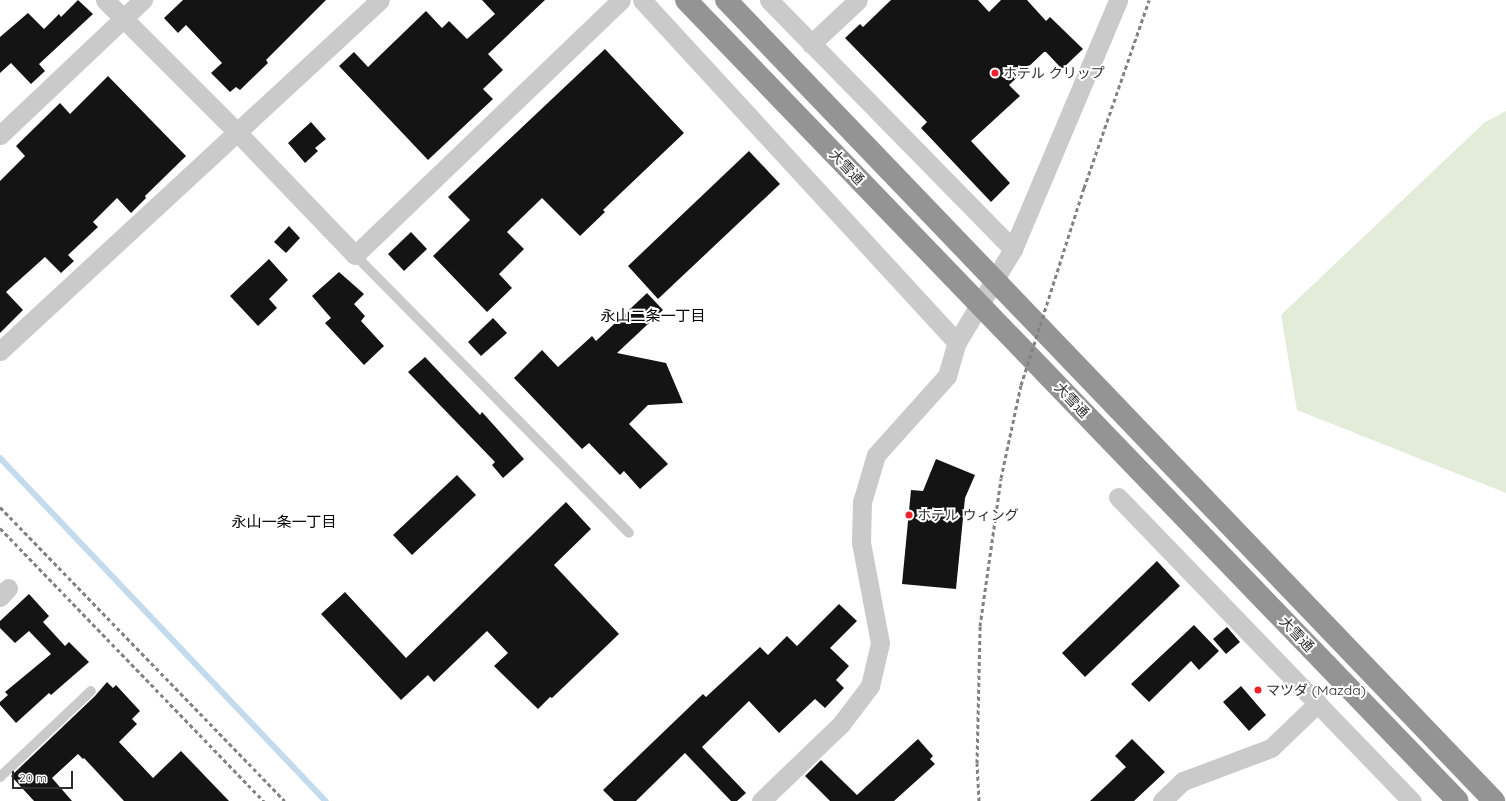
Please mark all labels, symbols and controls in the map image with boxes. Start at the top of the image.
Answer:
place label: ホテル クリップ [1003,65,1105,81]
marker: ホテル クリップ [990,68,1000,78]
street label: 大雪通 [826,146,868,188]
district label: 永山二条一丁目 [601,307,705,325]
street label: 大雪通 [1051,379,1093,421]
place label: ホテル ウィング [917,507,1019,523]
marker: ホテル ウィング [904,510,914,520]
district label: 永山一条一丁目 [232,513,336,531]
street label: 大雪通 [1276,613,1318,655]
place label: マツダ (Mazda) [1266,682,1366,698]
marker: マツダ (Mazda) [1253,685,1263,695]
scale bar [14,763,75,789]
text: 20 m [19,770,47,785]

